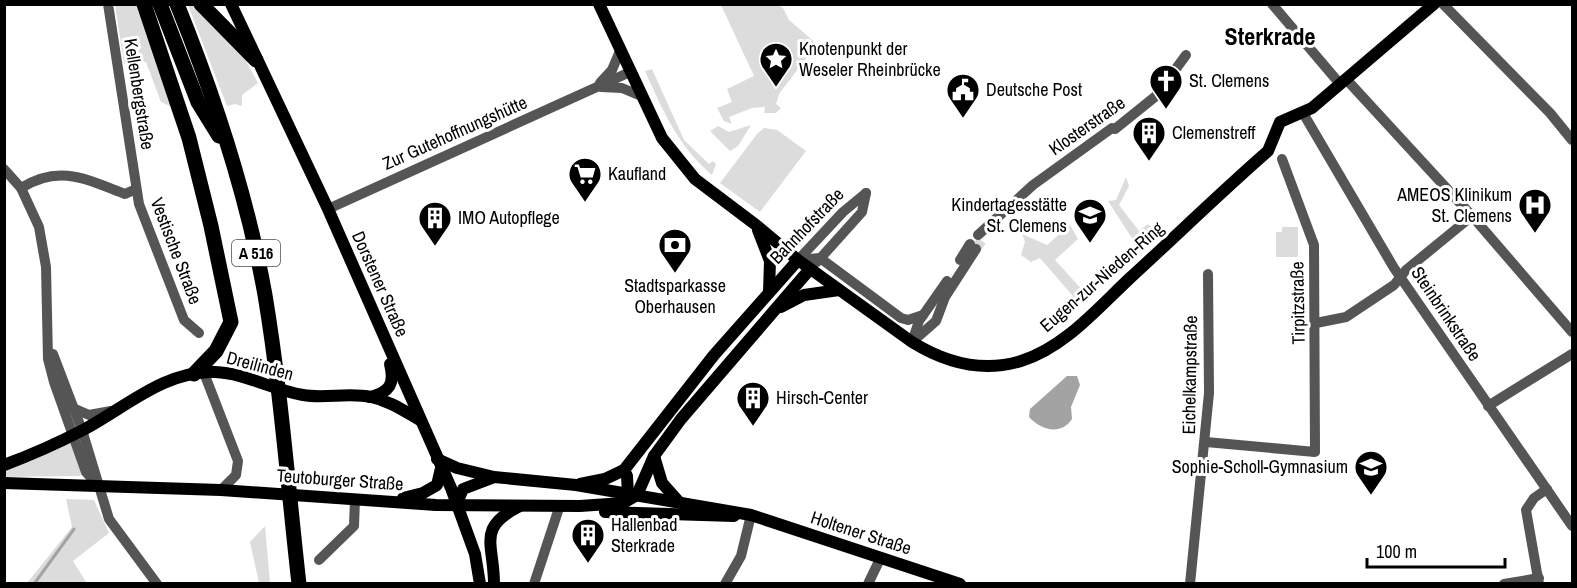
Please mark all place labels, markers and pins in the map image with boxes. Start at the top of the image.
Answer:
place label: Knotenpunkt der Weseler Rheinbrücke [799,36,941,82]
place icon: Knotenpunkt der Weseler Rheinbrücke [758,41,794,88]
church icon: St. Clemens [1148,63,1184,110]
place label: St. Clemens [1189,68,1269,93]
public building icon: Deutsche Post [945,72,981,119]
place label: Deutsche Post [986,77,1082,102]
building icon: Clemenstreff [1131,115,1167,162]
place label: Clemenstreff [1172,120,1255,145]
supermarket icon: Kaufland [567,156,603,203]
place label: Kaufland [608,161,666,186]
place label: AMEOS Klinikum St. Clemens [1396,182,1512,228]
hospital icon: AMEOS Klinikum St. Clemens [1517,187,1553,234]
place label: Kindertagesstätte St. Clemens [951,192,1067,238]
school or university icon: Kindertagesstätte St. Clemens [1072,197,1108,244]
building icon: IMO Autopflege [417,200,453,247]
place label: IMO Autopflege [458,205,560,230]
bank icon: Stadtsparkasse Oberhausen [657,227,693,274]
place label: Stadtsparkasse Oberhausen [624,273,726,319]
building icon: Hirsch-Center [735,380,771,427]
place label: Hirsch-Center [776,385,868,410]
school or university icon: Sophie-Scholl-Gymnasium [1353,449,1389,496]
place label: Sophie-Scholl-Gymnasium [1172,454,1348,479]
place label: Hallenbad Sterkrade [611,512,677,558]
building icon: Hallenbad Sterkrade [570,517,606,564]

